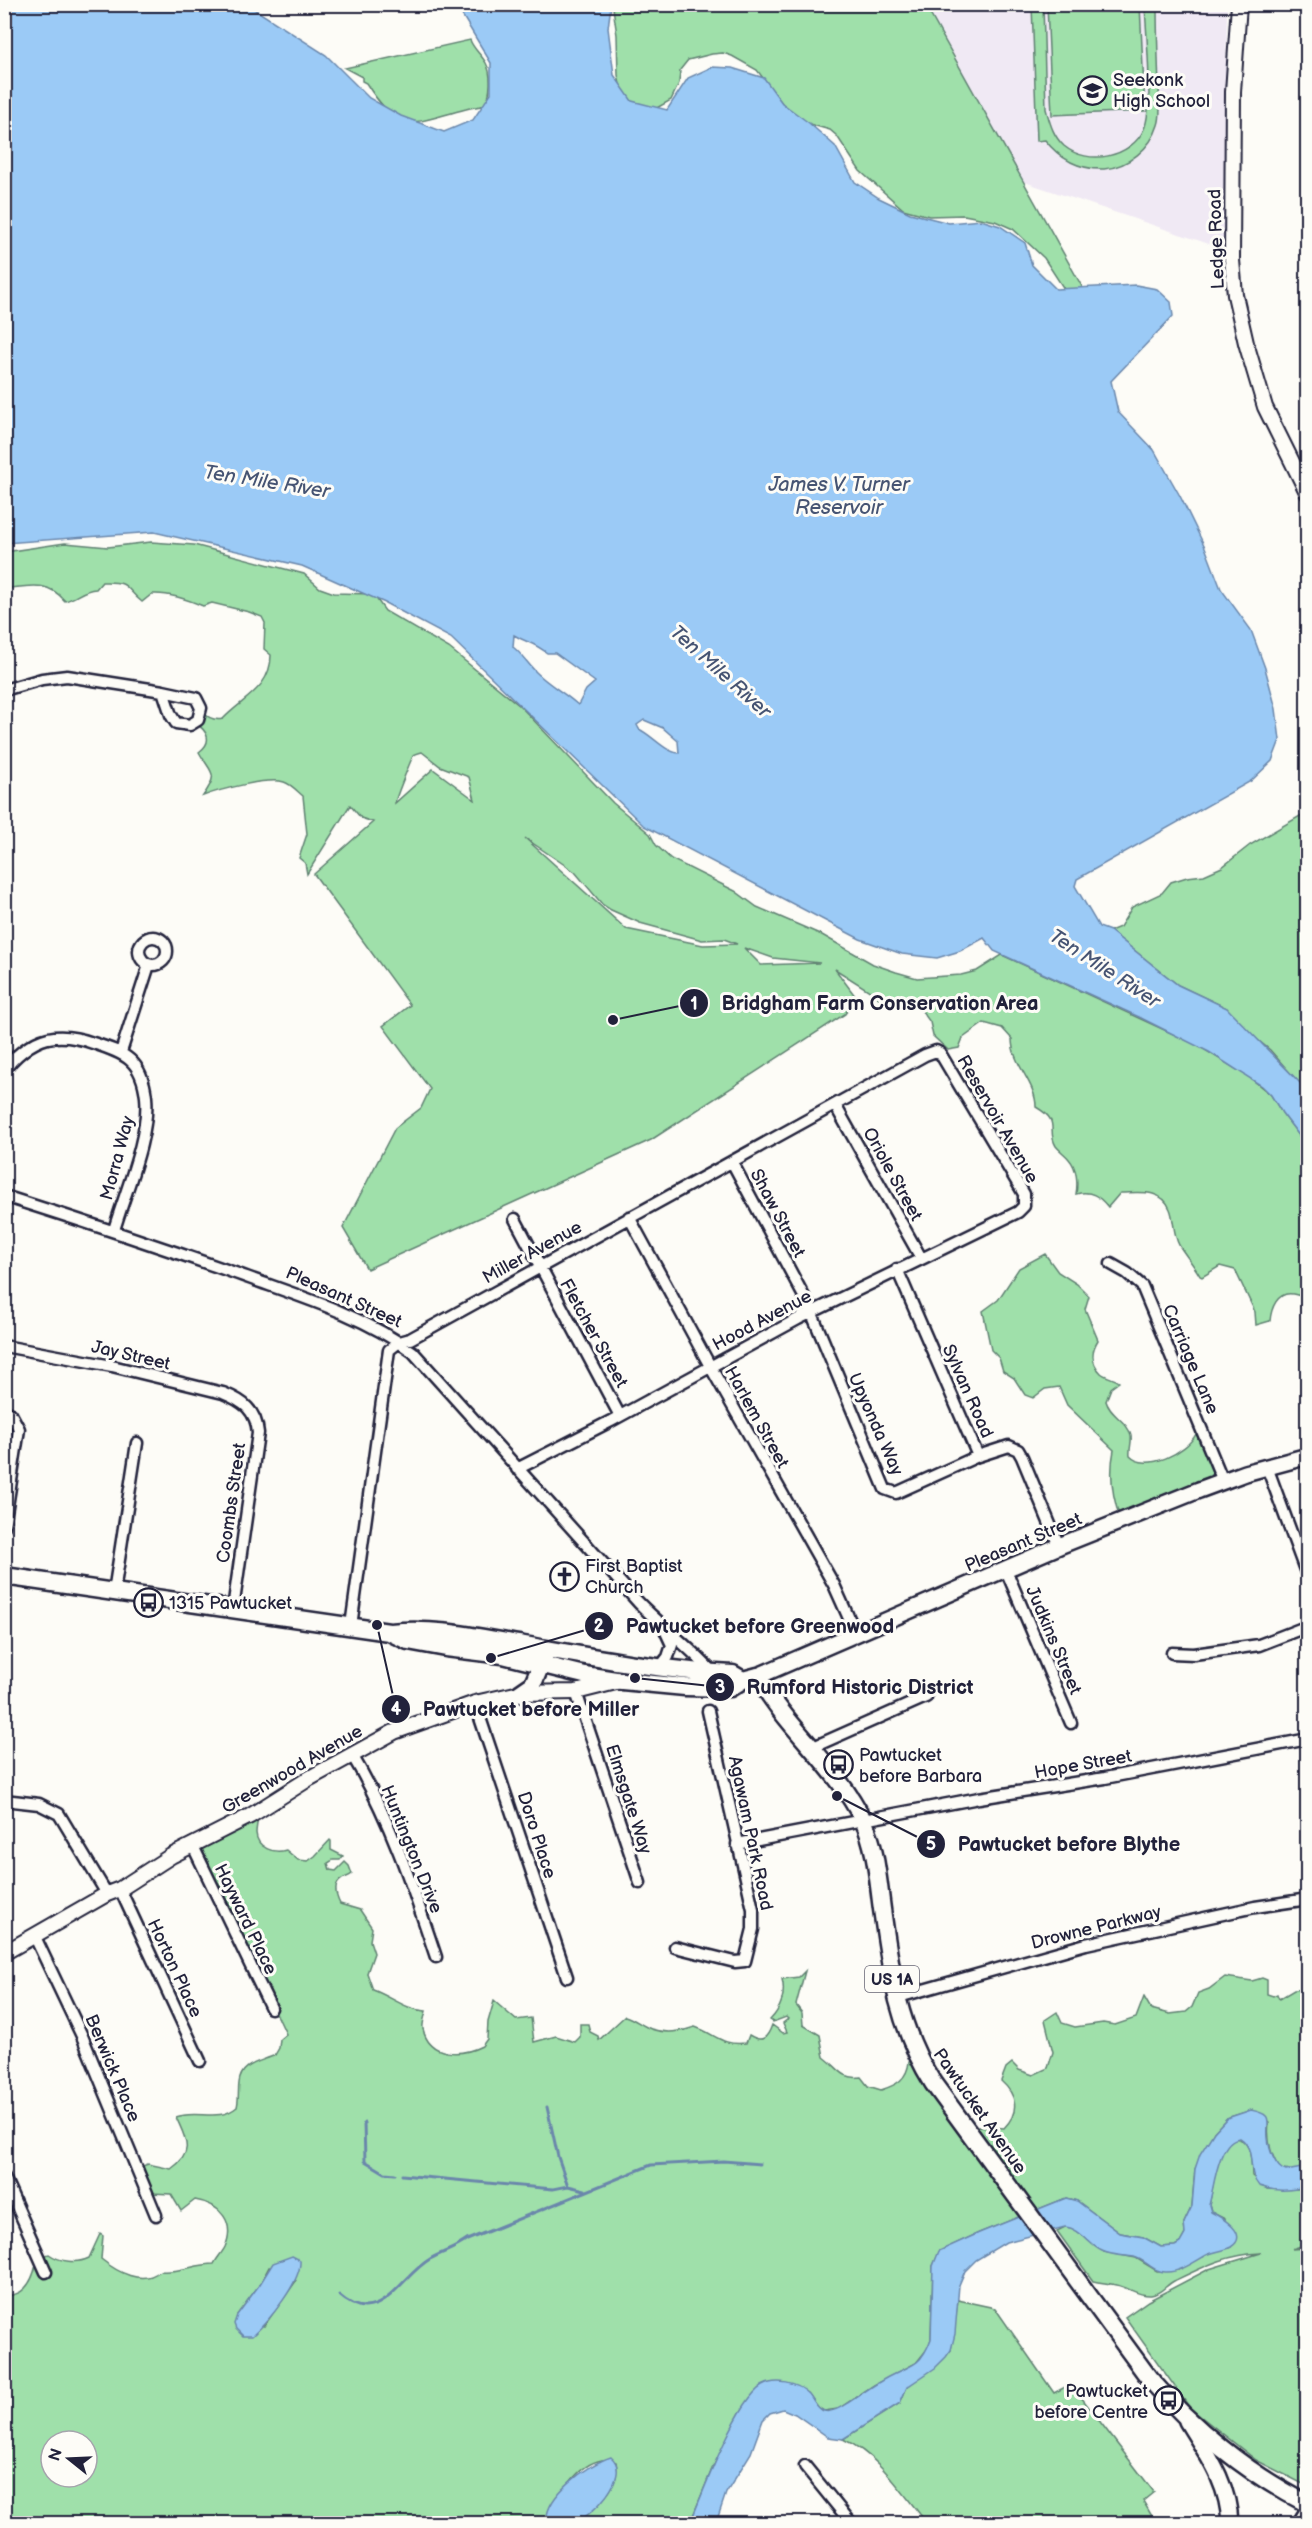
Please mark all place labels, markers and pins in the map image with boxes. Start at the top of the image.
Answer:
place label: Seekonk High School [1113,70,1210,112]
school or university icon: Seekonk High School [1076,74,1108,106]
callout: Bridgham Farm Conservation Area [679,984,1050,1022]
place label: First Baptist Church [585,1556,683,1598]
church icon: First Baptist Church [548,1560,580,1592]
bus stop icon: 1315 Pawtucket [132,1587,164,1619]
place label: 1315 Pawtucket [169,1593,292,1614]
callout: Pawtucket before Greenwood [584,1607,906,1645]
callout: Rumford Historic District [705,1668,986,1706]
callout: Pawtucket before Miller [381,1690,651,1728]
place label: Pawtucket before Barbara [859,1745,982,1787]
bus stop icon: Pawtucket before Barbara [822,1749,854,1781]
callout: Pawtucket before Blythe [916,1825,1192,1863]
place label: Pawtucket before Centre [1034,2381,1148,2423]
bus stop icon: Pawtucket before Centre [1153,2385,1185,2417]

